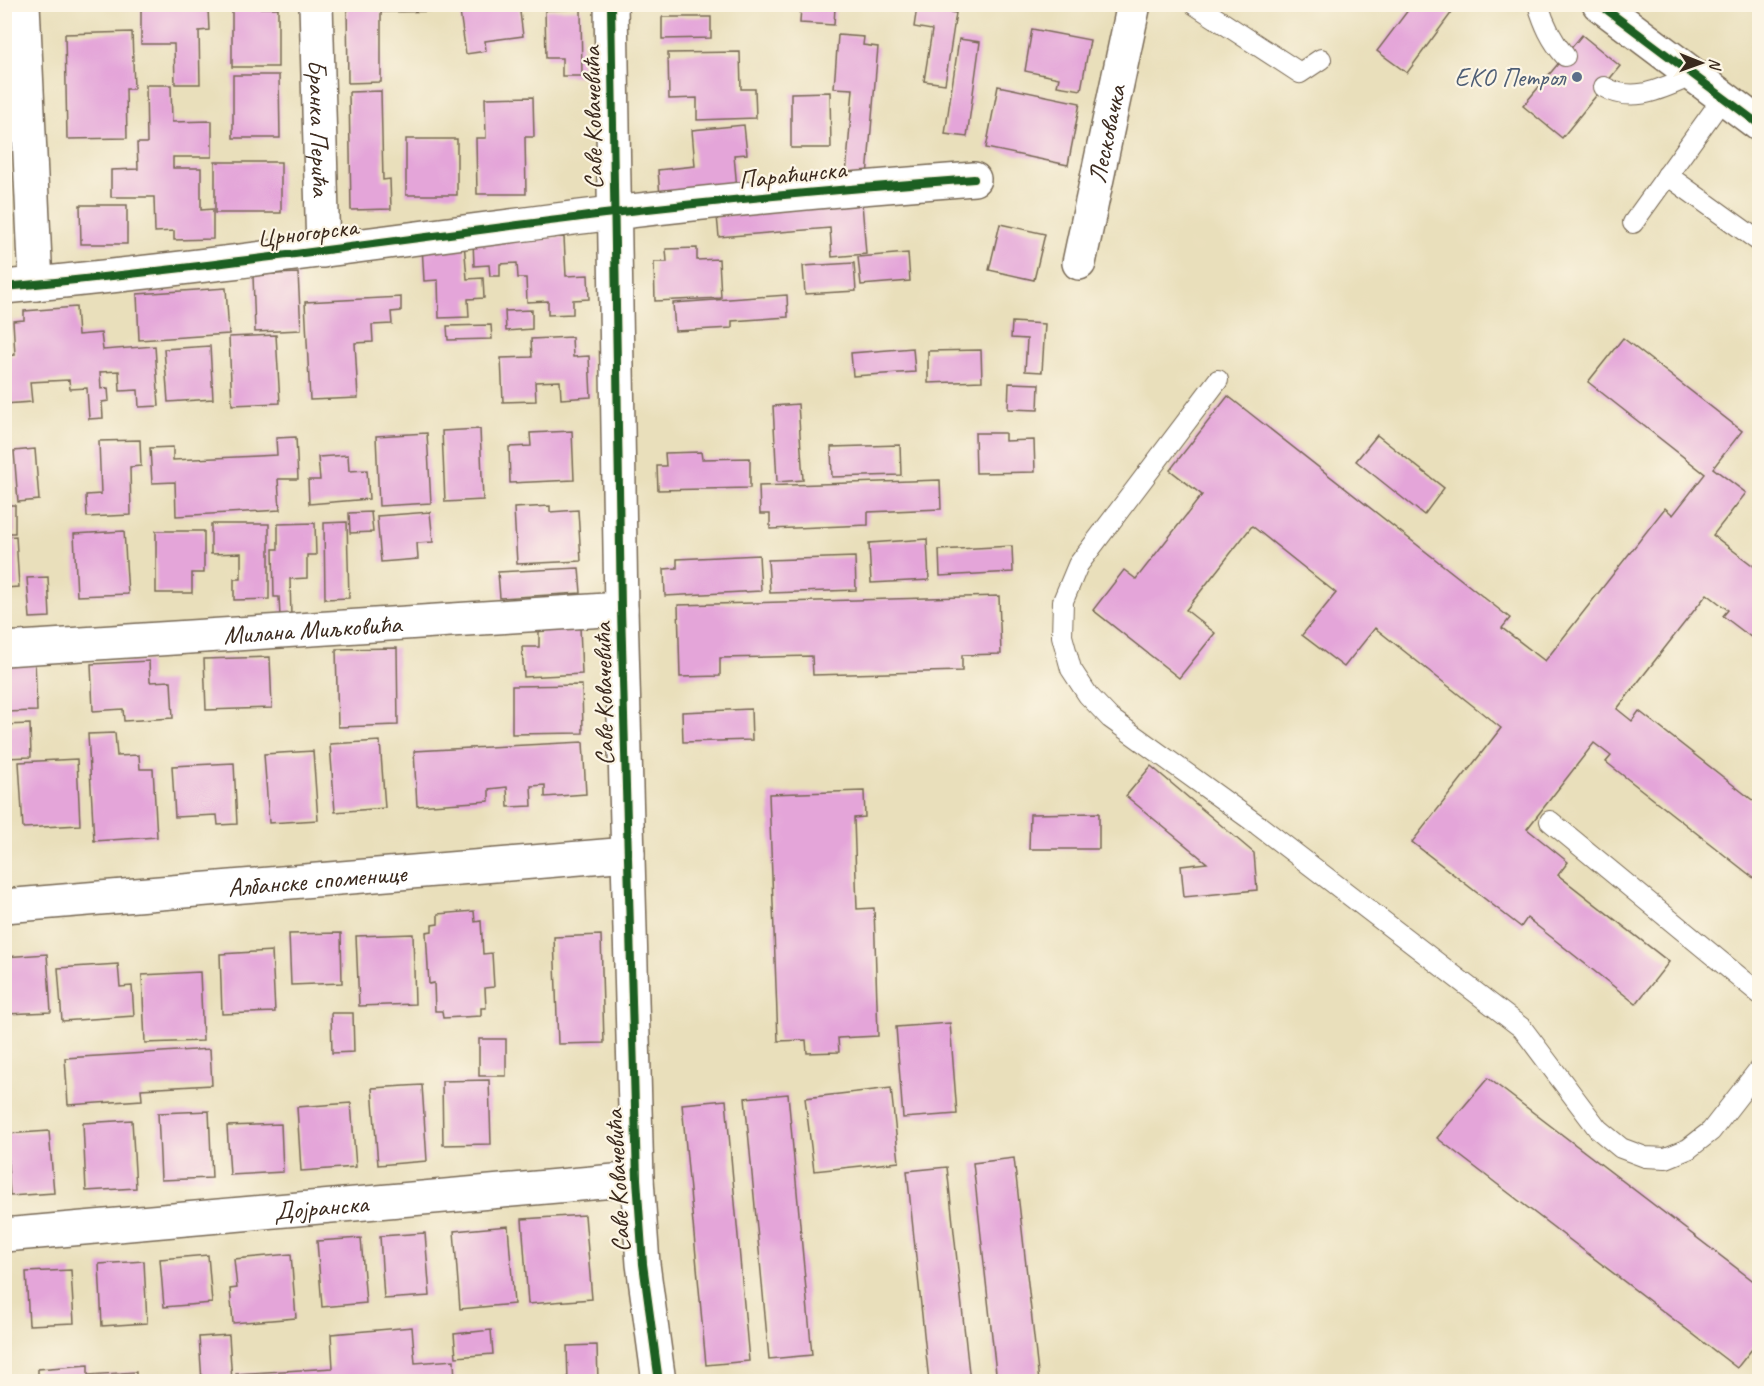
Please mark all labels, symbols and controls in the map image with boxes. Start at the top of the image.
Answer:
north arrow [1671,33,1731,93]
street label: Саве Ковачевића [575,44,610,190]
text: N [1705,58,1725,71]
street label: Бранка Перића [301,59,337,199]
place label: ЕКО Петрол [1454,61,1568,94]
marker: ЕКО Петрол [1570,70,1584,84]
street label: Лесковачка [1080,80,1134,186]
street label: Параћинска [737,152,849,197]
street label: Црногорска [255,210,362,255]
street label: Милана Миљковића [222,607,404,652]
street label: Саве Ковачевића [586,620,621,766]
street label: Албанске споменице [226,856,409,904]
street label: Саве Ковачевића [597,1107,638,1253]
street label: Дојранска [272,1187,371,1228]

